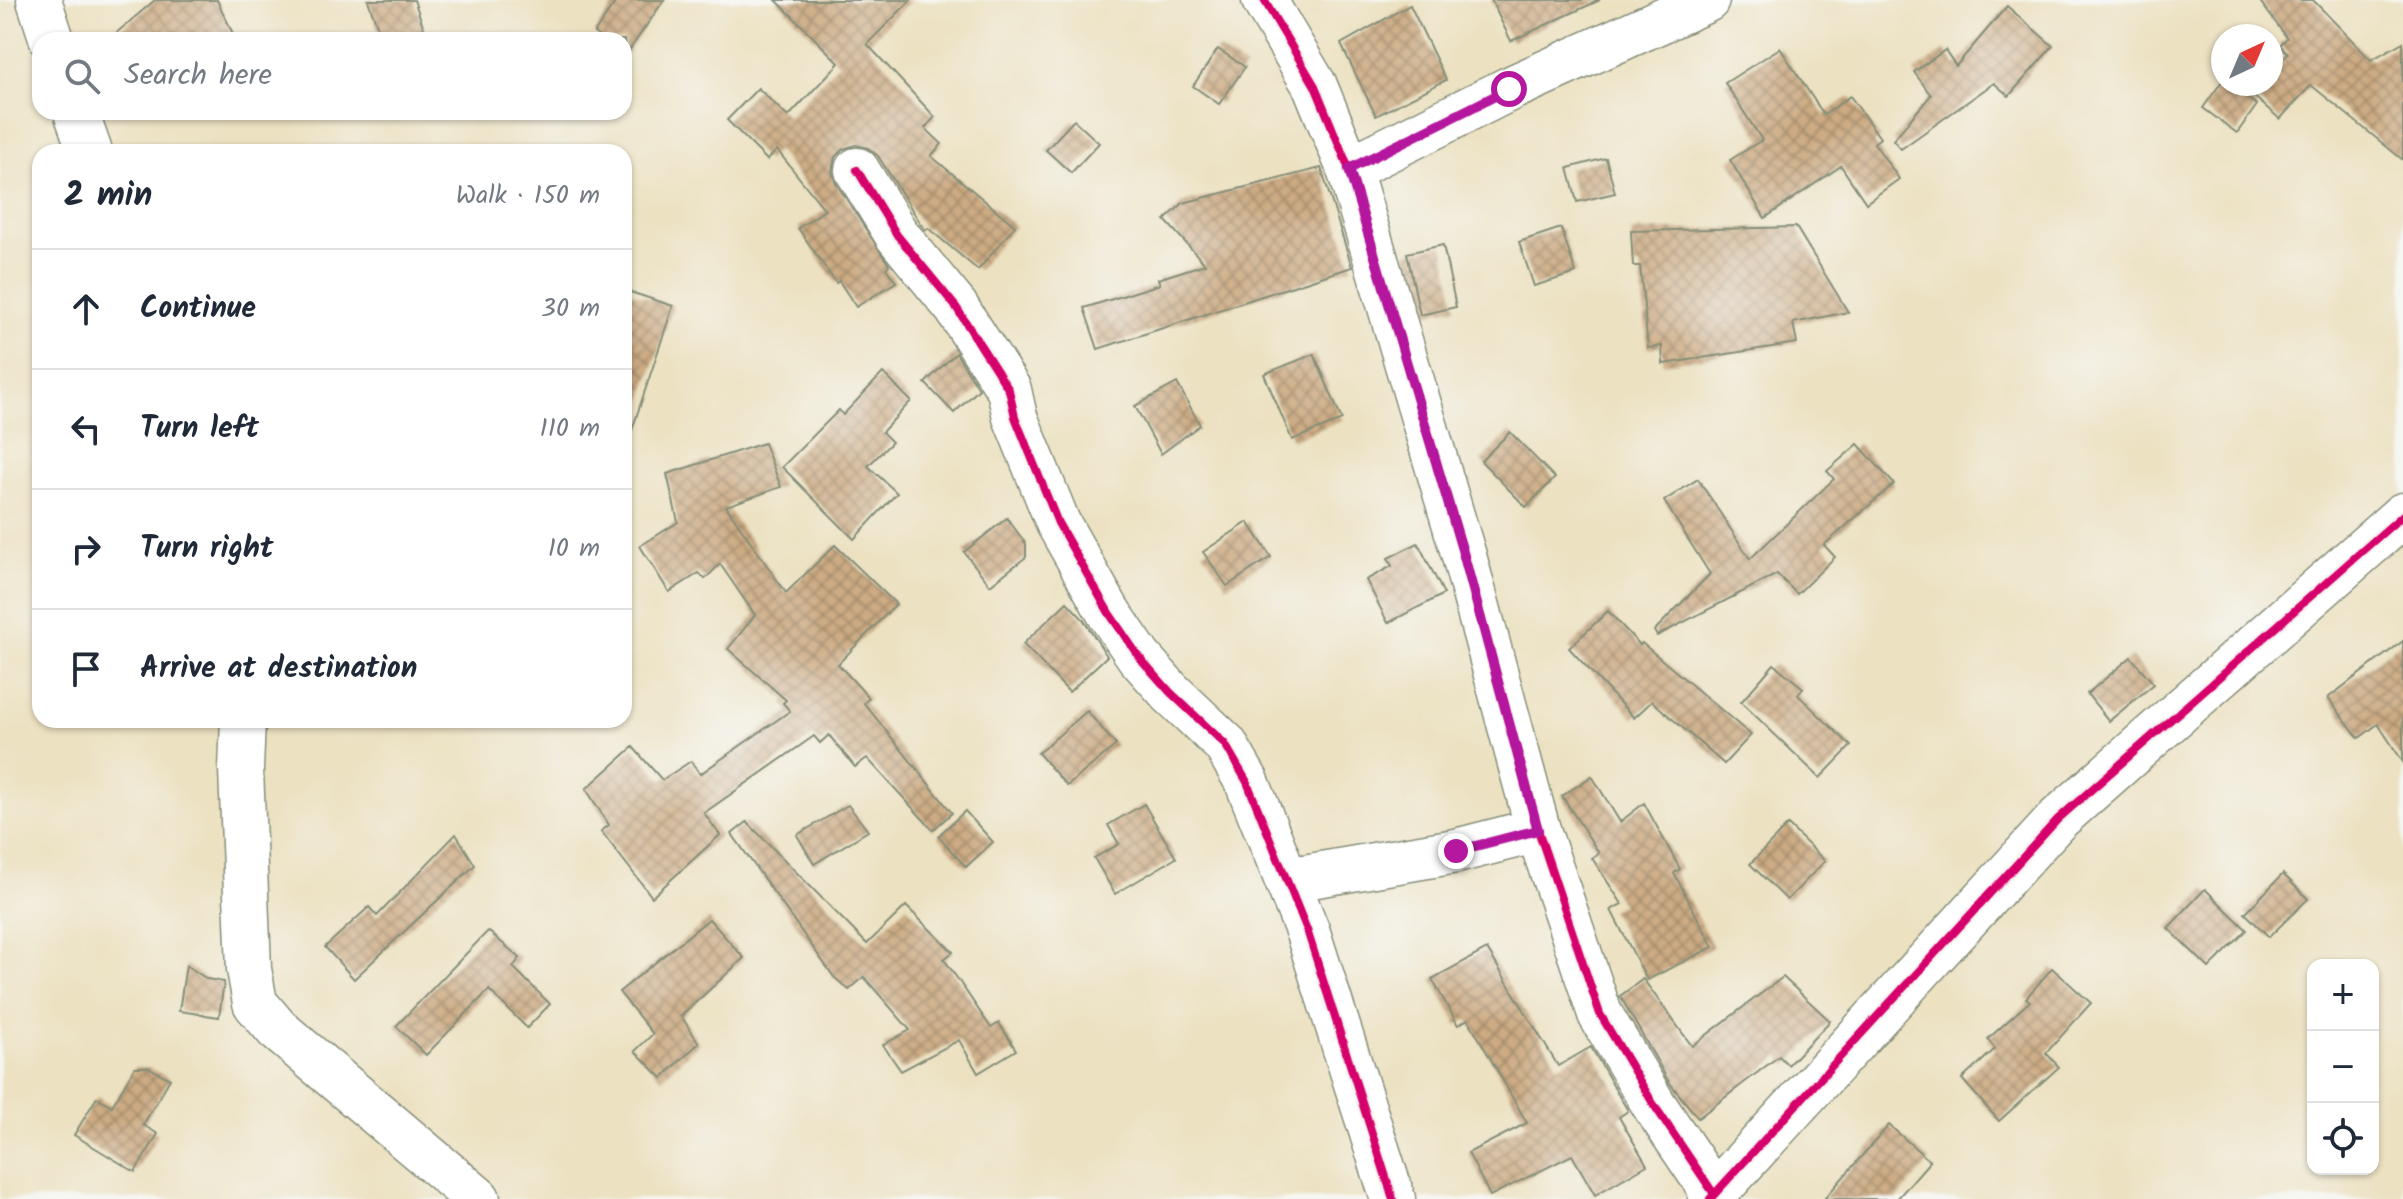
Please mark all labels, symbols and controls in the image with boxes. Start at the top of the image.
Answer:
north arrow [2211,24,2283,96]
search box [32,32,632,120]
text: Search here [124,52,272,100]
icon: search [60,54,104,98]
route start [1491,71,1527,107]
text: 2 min [64,169,152,223]
text: Walk · 150 m [456,175,600,217]
text: Continue [140,285,256,333]
icon: ahead [64,287,108,331]
text: 30 m [541,288,600,330]
text: Turn left [140,405,259,453]
icon: left [64,407,108,451]
text: 110 m [540,408,600,450]
text: Turn right [140,525,273,573]
icon: right [64,527,108,571]
text: 10 m [548,528,600,570]
text: Arrive at destination [140,645,417,693]
icon: arrive [64,647,108,691]
route end [1438,833,1474,869]
map controls [2307,959,2379,1175]
button: + [2307,959,2379,1031]
button: − [2307,1031,2379,1103]
button: locate [2307,1103,2379,1175]

